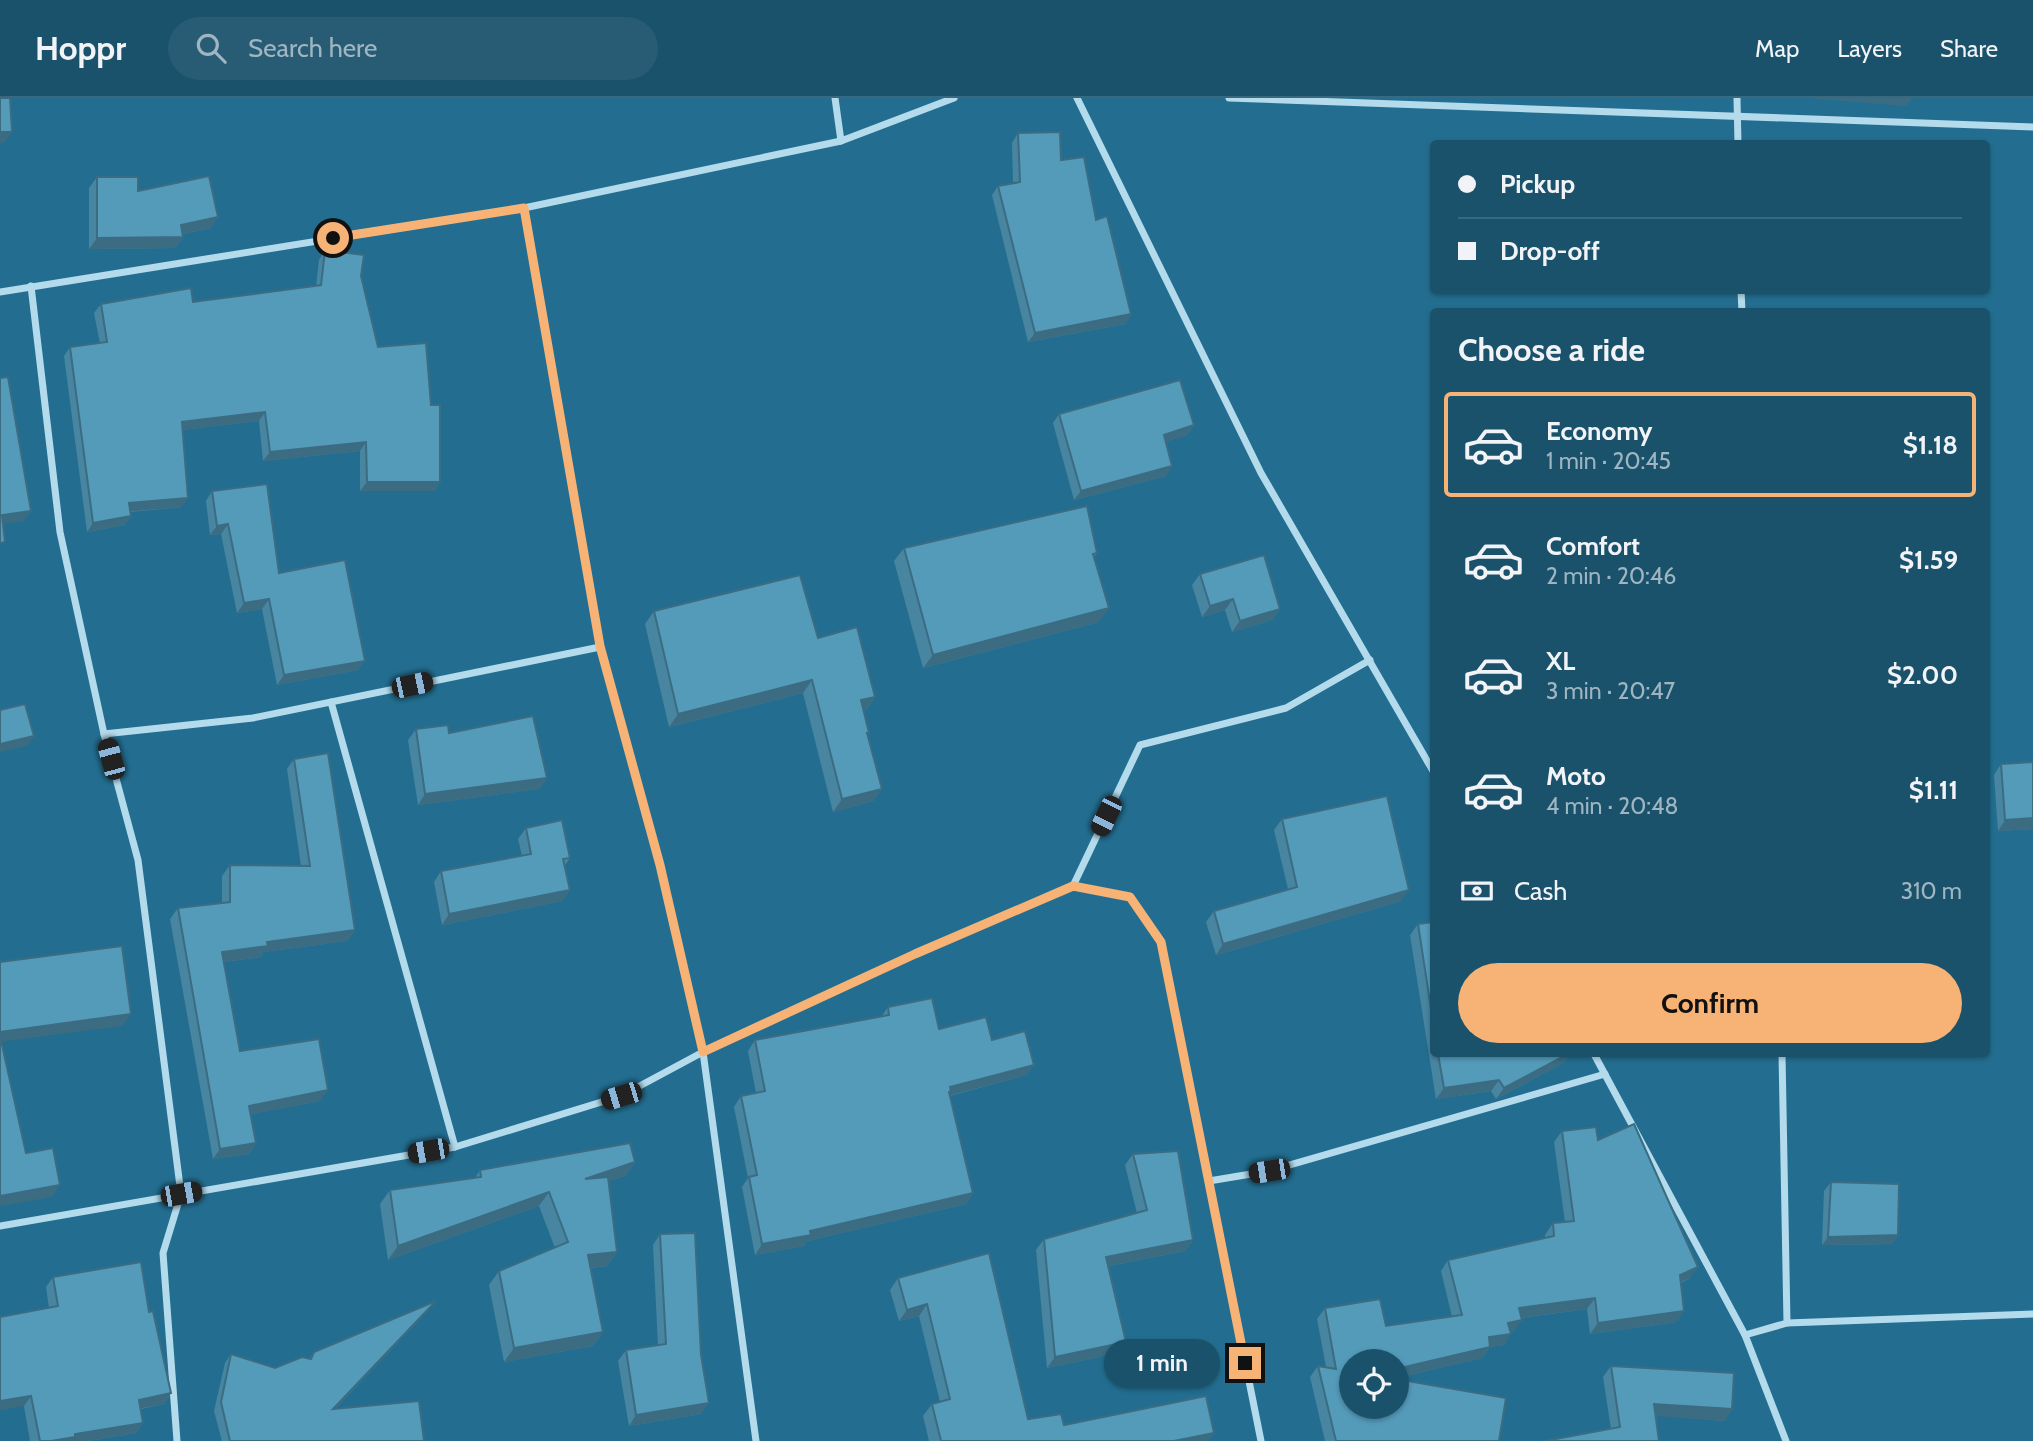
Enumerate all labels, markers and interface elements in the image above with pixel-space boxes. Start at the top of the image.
search box [168,17,658,80]
text: Hoppr [35,28,126,68]
icon: search [192,29,230,67]
text: Search here [248,32,377,64]
text: Map [1755,34,1799,63]
text: Layers [1837,34,1902,63]
text: Share [1940,34,1998,63]
text: Pickup [1500,168,1575,200]
route start [317,222,349,254]
text: Drop-off [1500,235,1600,267]
text: Choose a ride [1458,330,1645,369]
icon: car [1462,413,1525,476]
text: Economy [1546,415,1652,447]
text: $1.18 [1903,429,1958,461]
text: 1 min · 20:45 [1546,447,1671,475]
icon: car [1462,528,1525,591]
text: Comfort [1546,530,1640,562]
text: $1.59 [1899,544,1958,576]
text: 2 min · 20:46 [1546,562,1676,590]
icon: car [1462,643,1525,706]
text: XL [1546,645,1575,677]
text: $2.00 [1887,659,1958,691]
car [390,670,435,700]
text: 3 min · 20:47 [1546,677,1675,705]
car [96,736,127,782]
icon: car [1462,758,1525,821]
text: Moto [1546,760,1606,792]
text: $1.11 [1909,774,1958,806]
text: 4 min · 20:48 [1546,792,1678,820]
car [1088,793,1125,839]
icon: cash [1458,872,1496,910]
text: Cash [1514,875,1567,907]
text: 310 m [1901,877,1962,905]
button: Confirm [1458,963,1962,1043]
car [598,1080,645,1112]
car [406,1137,451,1165]
car [1247,1157,1292,1185]
car [159,1180,204,1208]
callout: 1 min [1105,1338,1220,1388]
route end [1229,1347,1261,1379]
text: 1 min [1136,1349,1188,1377]
map controls [1339,1349,1409,1419]
button: locate [1339,1349,1409,1419]

